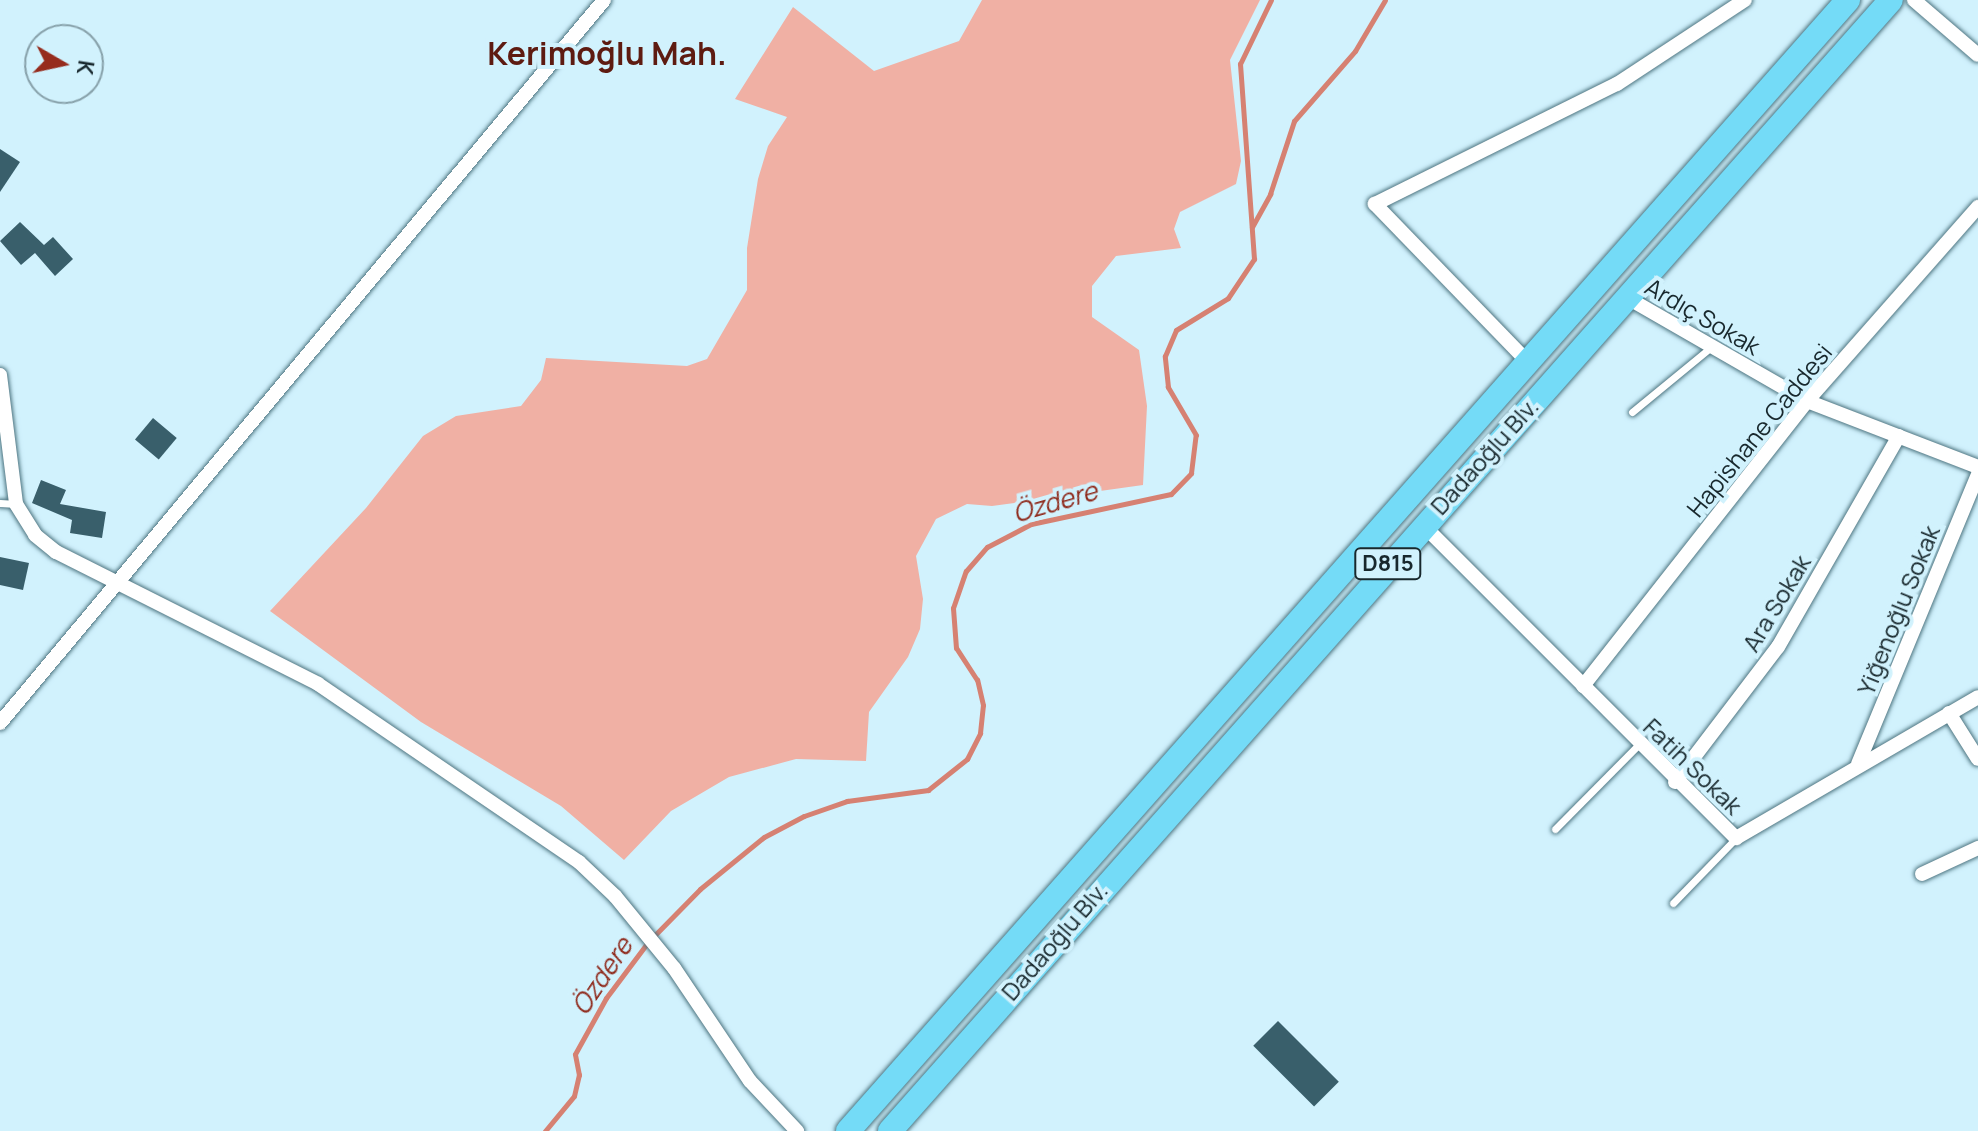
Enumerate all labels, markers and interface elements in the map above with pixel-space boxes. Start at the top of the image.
north arrow [24,24,104,104]
district label: Kerimoğlu Mah. [487,34,727,72]
text: K [70,58,102,77]
street label: Ardıç Sokak [1641,272,1765,360]
street label: Hapishane Caddesi [1680,338,1838,522]
street label: Dadaoğlu Blv. [1424,392,1544,520]
water label: Özdere [1009,475,1101,529]
street label: Yiğenoğlu Sokak [1851,521,1945,699]
road number: D815 [1354,546,1422,582]
street label: Ara Sokak [1736,549,1816,657]
street label: Fatih Sokak [1638,712,1748,820]
street label: Dadaoğlu Blv. [995,876,1113,1006]
water label: Özdere [565,931,639,1021]

